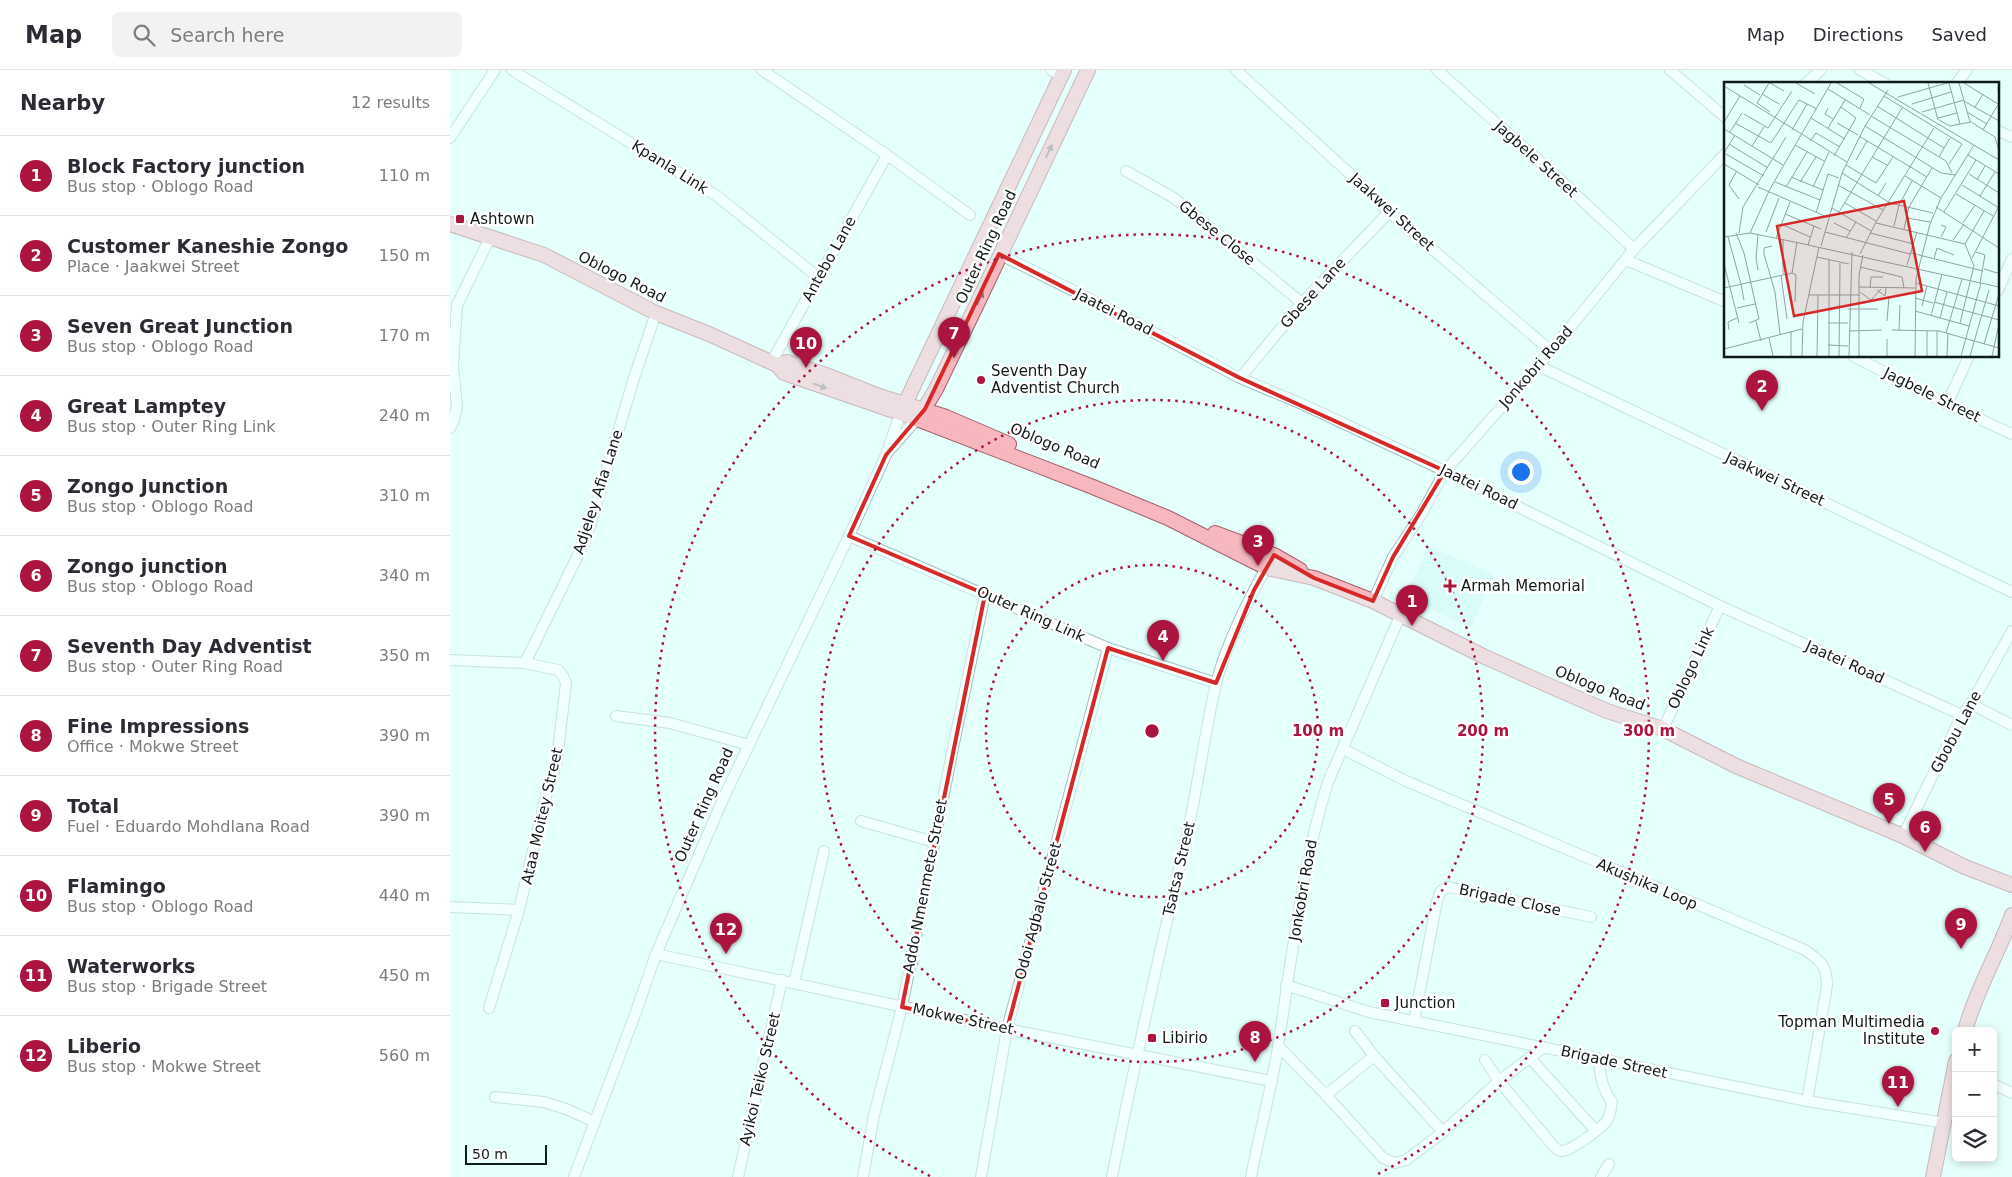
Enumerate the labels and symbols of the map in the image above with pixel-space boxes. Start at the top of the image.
inset map [1724,82,2000,358]
street label: Jagbele Street [1490,116,1581,201]
street label: Kpanla Link [628,136,712,198]
one-way arrow [1044,143,1053,158]
street label: Jaakwei Street [1345,169,1438,255]
street label: Outer Ring Road [952,187,1020,307]
street label: Gbese Close [1175,197,1259,269]
place label: Ashtown [470,210,534,228]
marker: Ashtown [454,213,466,225]
street label: Antebo Lane [798,213,860,305]
street label: Oblogo Road [575,247,669,307]
street label: Gbese Lane [1277,254,1349,332]
street label: Jaatei Road [1071,284,1156,339]
one-way arrow [976,291,984,305]
pin: 7 [938,317,970,358]
street label: Jonkobri Road [1495,322,1576,412]
pin: 10 [790,327,822,368]
place label: Seventh Day Adventist Church [991,362,1120,397]
street label: Jagbele Street [1880,363,1984,426]
pin: 2 [1746,370,1778,411]
marker: Seventh Day Adventist Church [975,374,987,386]
one-way arrow [813,383,828,390]
street label: Oblogo Road [1007,419,1103,473]
street label: Adjeley Afia Lane [569,427,627,557]
street label: Jaakwei Street [1722,448,1828,510]
your location [1508,459,1534,485]
street label: Jaatei Road [1436,460,1521,514]
pin: 3 [1242,525,1274,566]
place label: Armah Memorial [1461,577,1585,595]
marker: Armah Memorial [1443,579,1457,593]
street label: Outer Ring Link [974,582,1088,646]
pin: 1 [1396,585,1428,626]
pin: 4 [1147,620,1179,661]
street label: Oblogo Link [1664,624,1718,712]
street label: Jaatei Road [1802,636,1887,687]
street label: Oblogo Road [1552,662,1648,714]
street label: Gbobu Lane [1927,688,1985,776]
centre of rings [1143,722,1161,740]
text: 100 m [1292,722,1344,740]
text: 200 m [1457,722,1509,740]
text: 300 m [1623,722,1675,740]
street label: Outer Ring Road [671,745,737,865]
street label: Ataa Moitey Street [518,746,567,886]
pin: 5 [1873,783,1905,824]
street label: Addo Nmenmete Street [899,797,951,975]
pin: 6 [1909,811,1941,852]
street label: Tsatsa Street [1159,820,1199,919]
street label: Jonkobri Road [1285,838,1321,943]
street label: Odoi Agbalo Street [1011,840,1065,982]
street label: Akushika Loop [1594,855,1700,913]
street label: Brigade Close [1457,880,1563,920]
pin: 9 [1945,908,1977,949]
pin: 12 [710,913,742,954]
place label: Junction [1394,994,1455,1012]
marker: Junction [1379,997,1391,1009]
street label: Mokwe Street [911,1000,1015,1038]
street label: Ayikoi Teiko Street [736,1010,784,1147]
place label: Topman Multimedia Institute [1777,1013,1925,1048]
pin: 8 [1239,1021,1271,1062]
marker: Topman Multimedia Institute [1929,1025,1941,1037]
place label: Libirio [1162,1029,1208,1047]
marker: Libirio [1146,1032,1158,1044]
street label: Brigade Street [1559,1042,1669,1082]
pin: 11 [1882,1066,1914,1107]
scale bar [465,1142,548,1165]

